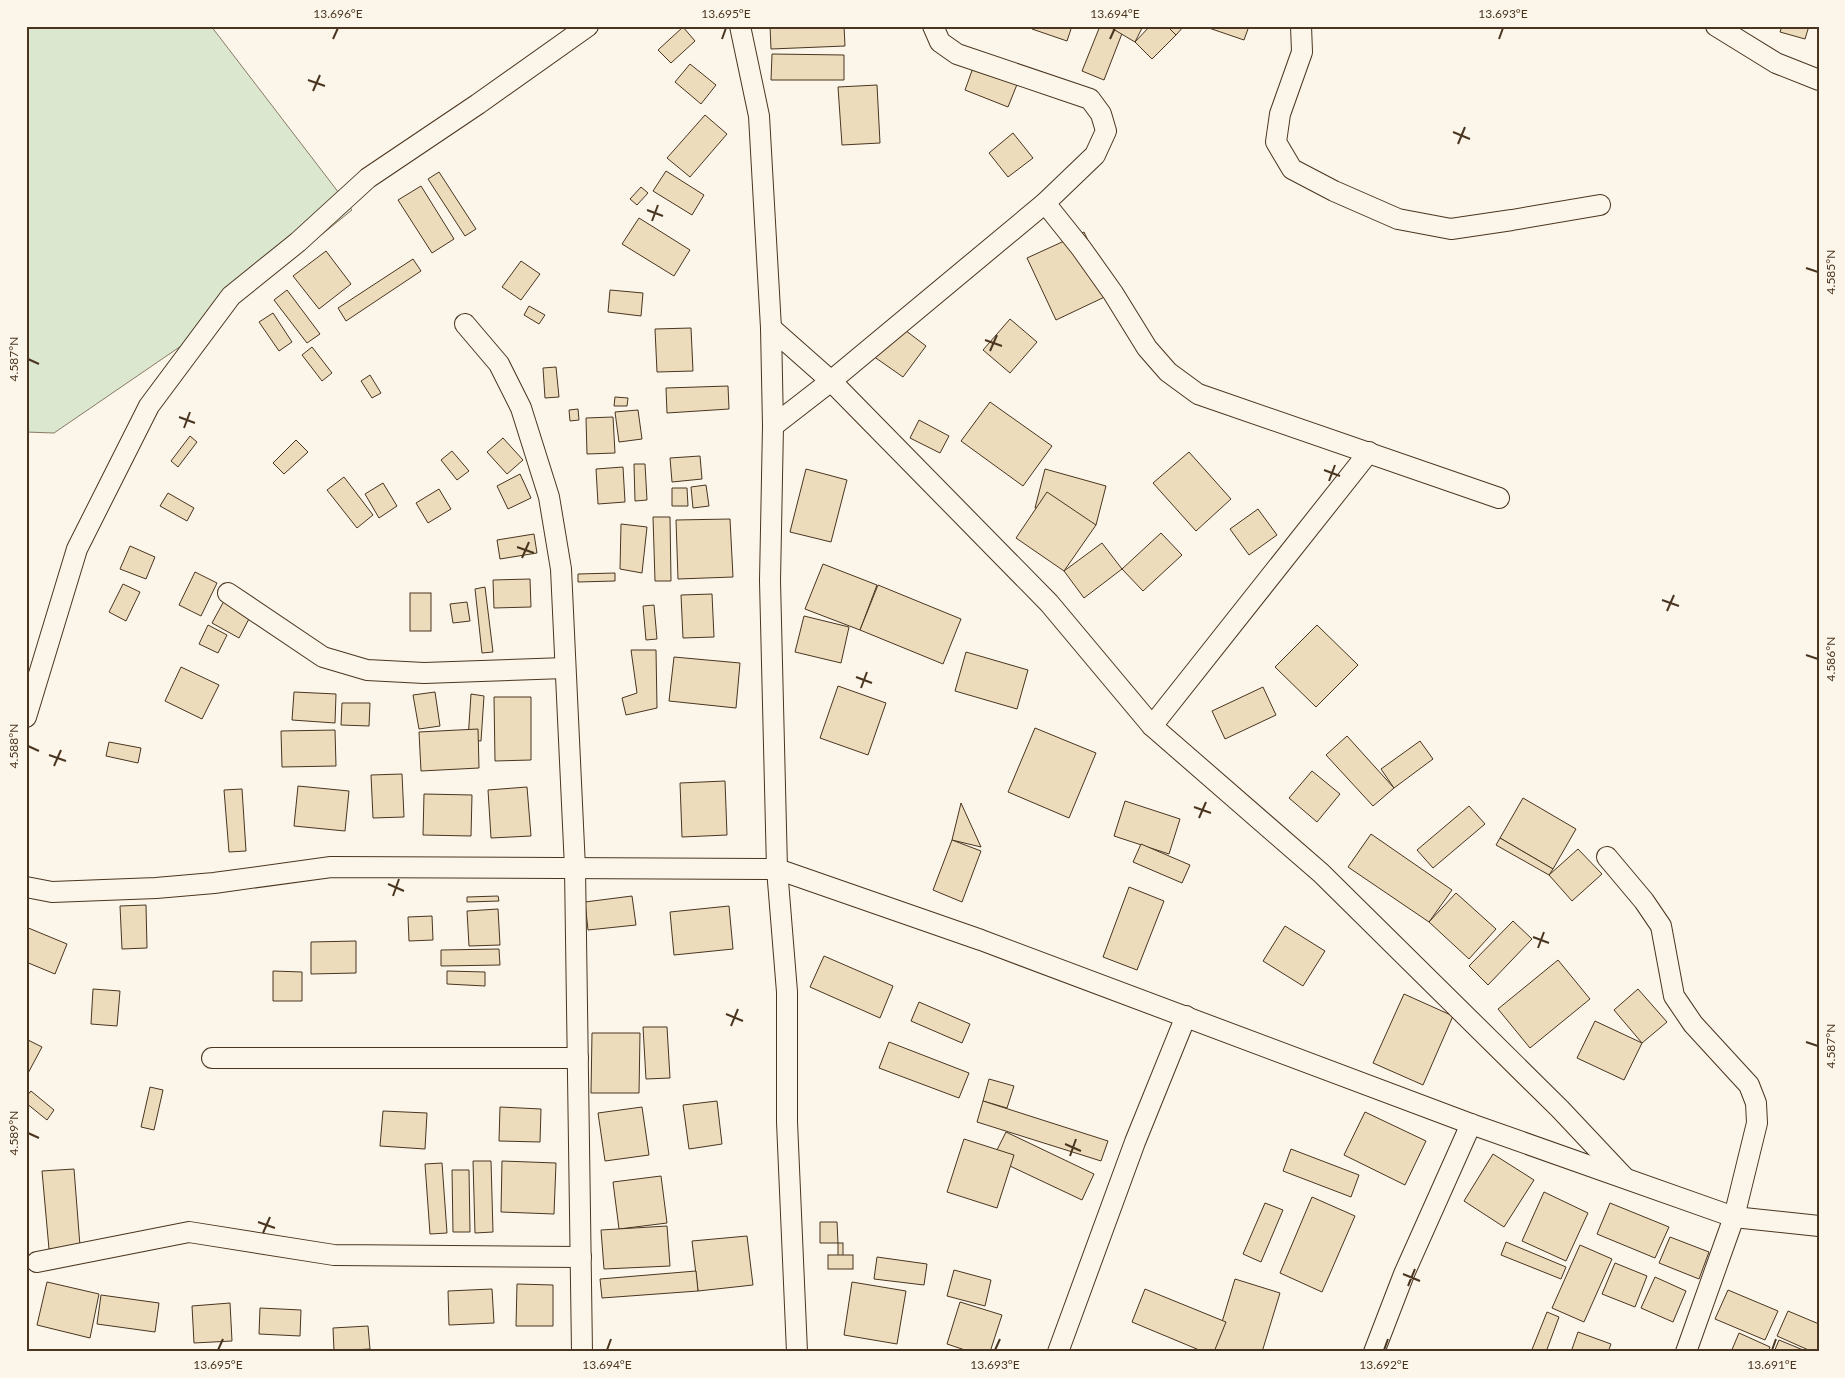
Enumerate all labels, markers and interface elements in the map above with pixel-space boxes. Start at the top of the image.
text: 13.696°E [313,6,363,21]
text: 13.695°E [701,6,751,21]
text: 13.694°E [1090,6,1140,21]
text: 13.693°E [1478,6,1528,21]
text: 4.585°N [1823,250,1838,294]
text: 4.587°N [6,337,21,381]
text: 4.586°N [1823,637,1838,681]
text: 4.588°N [6,724,21,768]
text: 4.587°N [1823,1024,1838,1068]
text: 4.589°N [6,1111,21,1155]
text: 13.695°E [193,1357,243,1372]
text: 13.694°E [582,1357,632,1372]
text: 13.693°E [970,1357,1020,1372]
text: 13.692°E [1359,1357,1409,1372]
text: 13.691°E [1747,1357,1797,1372]

